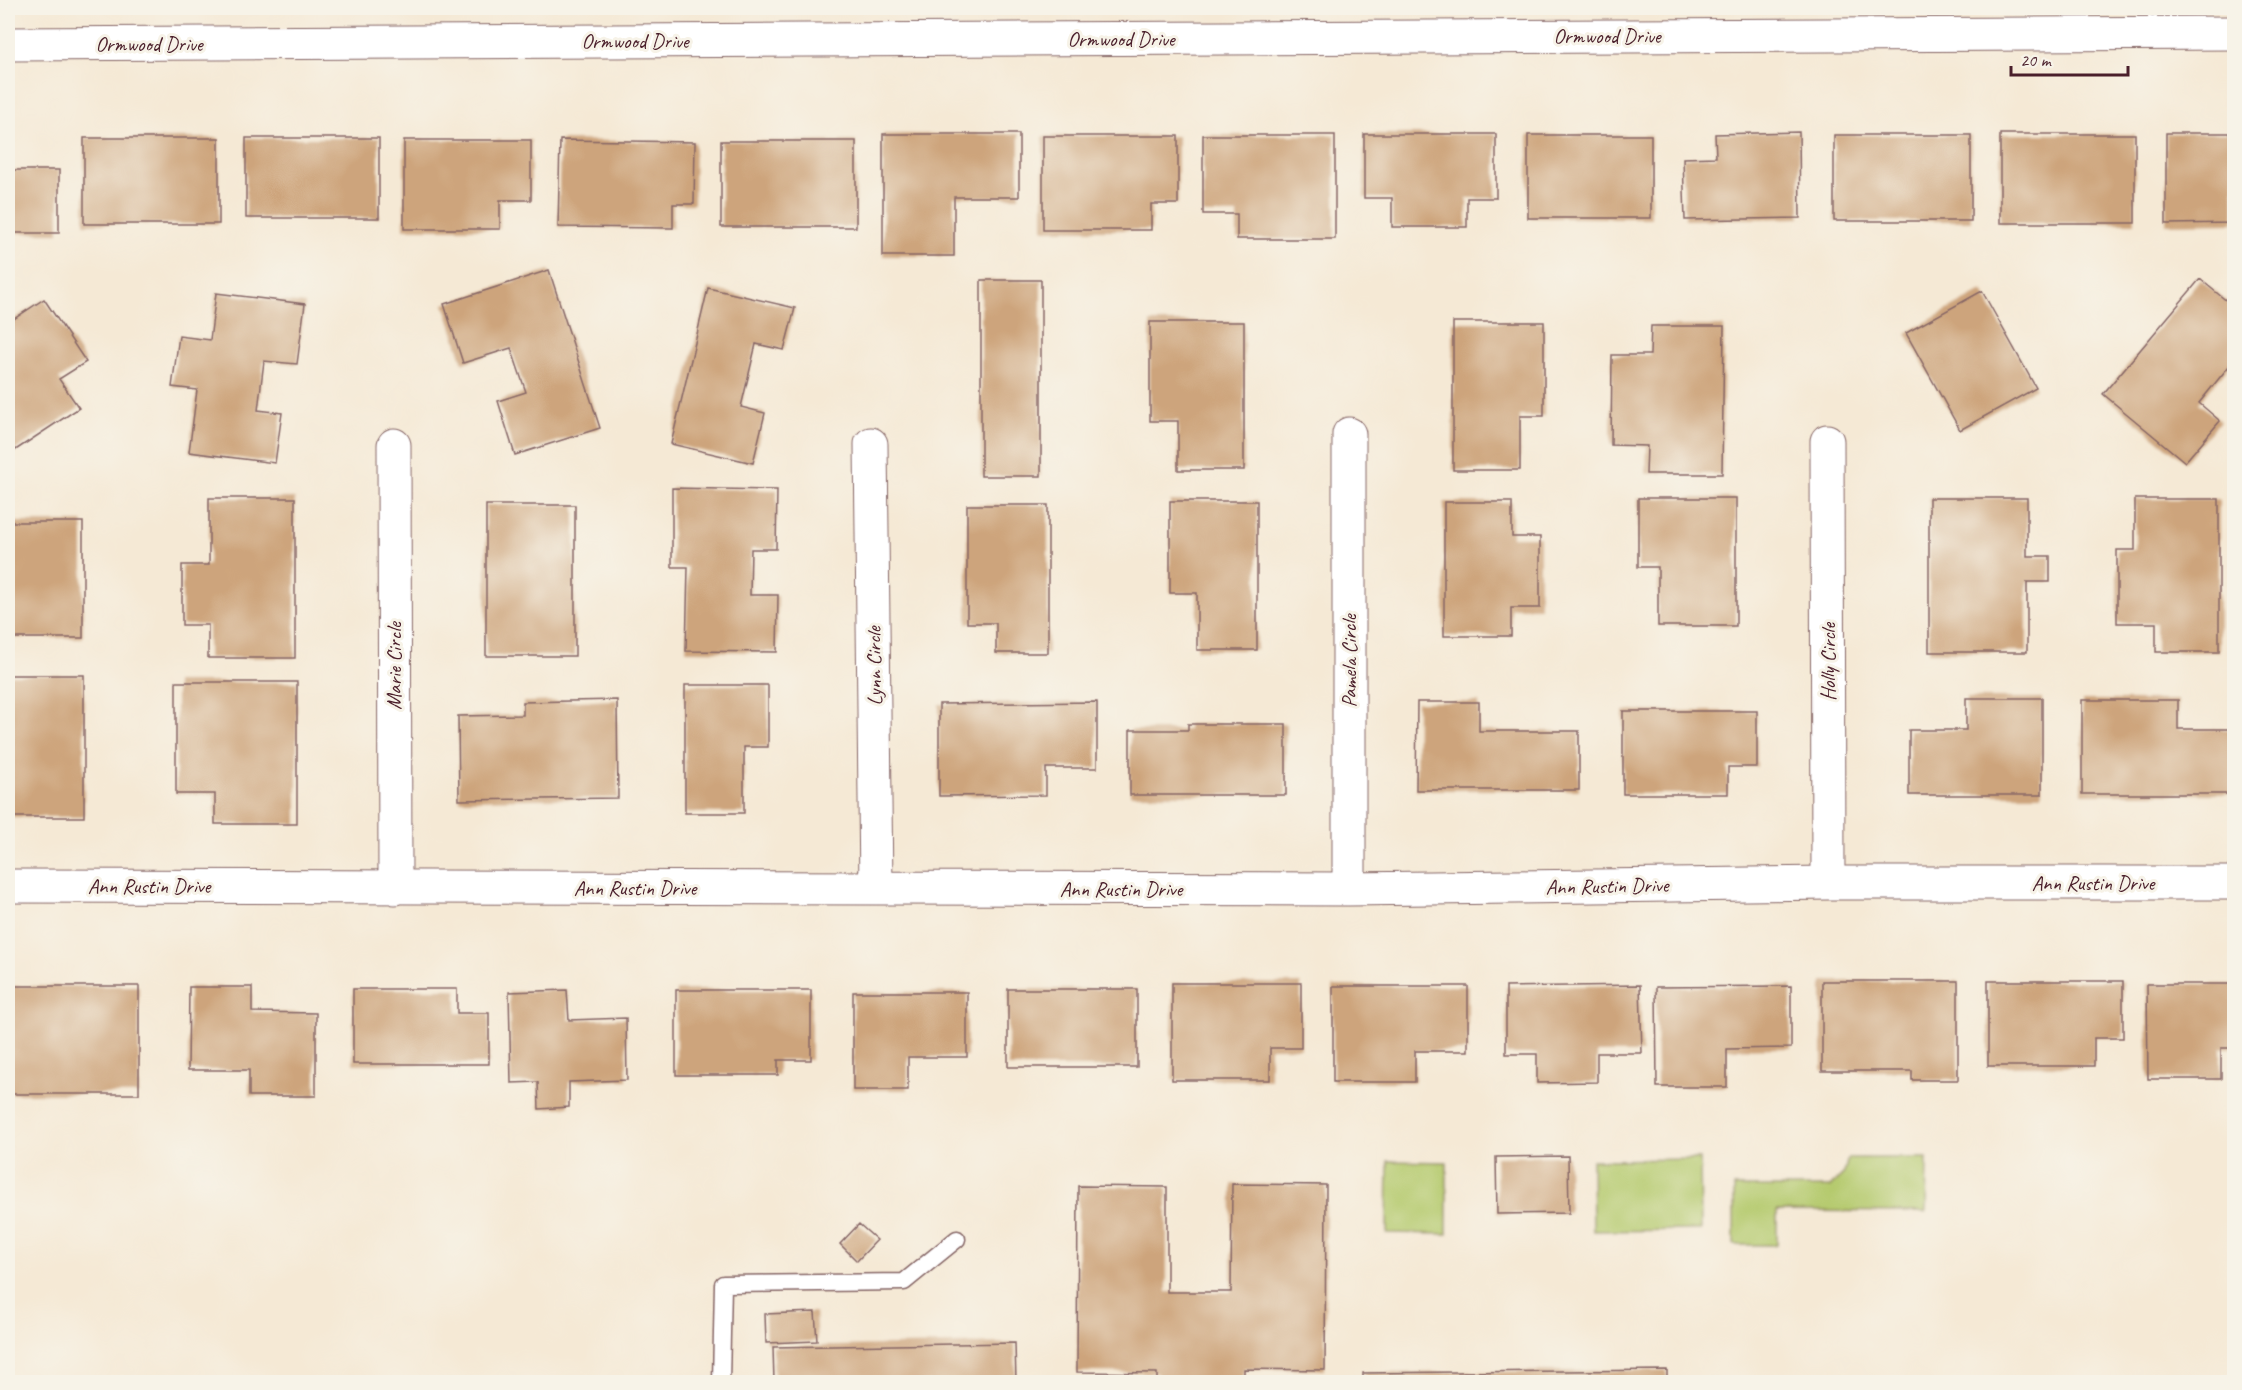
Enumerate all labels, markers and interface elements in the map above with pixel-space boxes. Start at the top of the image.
street label: Ormwood Drive [1553,23,1663,49]
street label: Ormwood Drive [1067,26,1177,52]
street label: Ormwood Drive [581,28,691,54]
street label: Ormwood Drive [95,31,205,57]
scale bar [2011,39,2128,77]
text: 20 m [2020,49,2053,71]
street label: Pamela Circle [1336,613,1362,708]
street label: Marie Circle [381,621,407,710]
street label: Holly Circle [1815,622,1841,701]
street label: Lynn Circle [860,625,888,706]
street label: Ann Rustin Drive [2032,870,2157,896]
street label: Ann Rustin Drive [1545,872,1671,900]
street label: Ann Rustin Drive [88,873,213,899]
street label: Ann Rustin Drive [574,875,699,901]
street label: Ann Rustin Drive [1060,876,1185,902]

